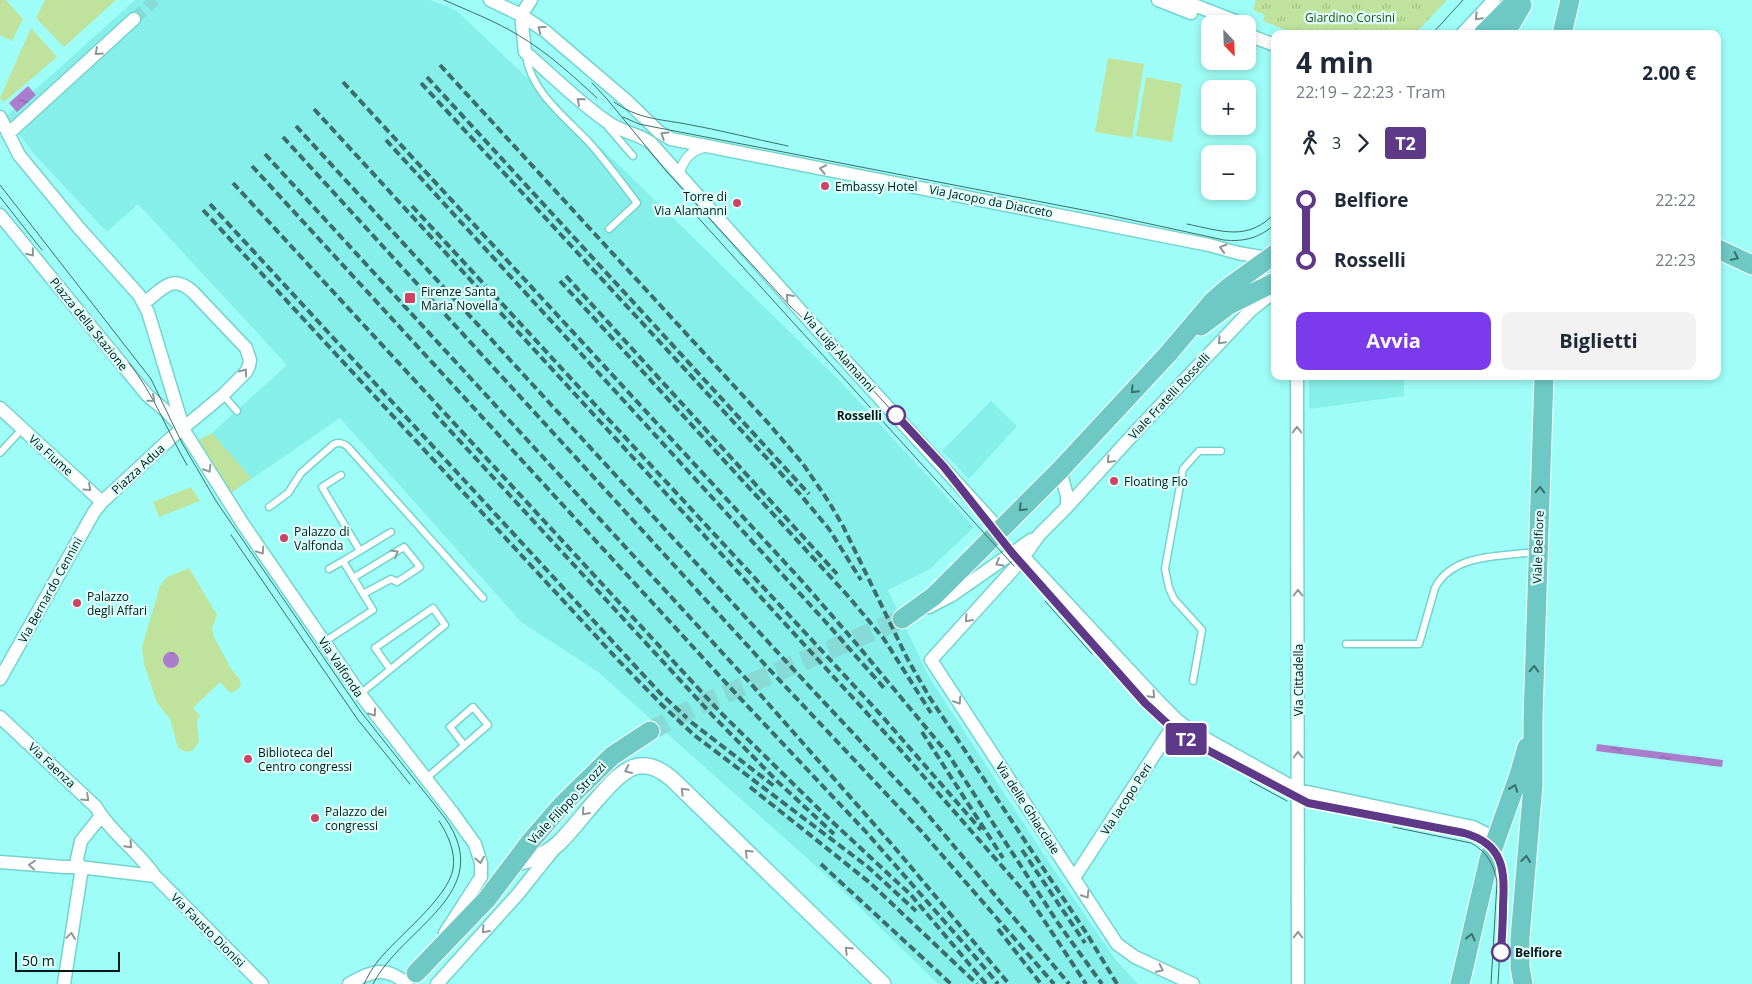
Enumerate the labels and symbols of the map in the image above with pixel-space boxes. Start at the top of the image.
park label: Giardino Corsini [1305,9,1395,26]
one-way arrow [1475,11,1484,20]
north arrow [1201,15,1256,70]
one-way arrow [538,26,547,35]
one-way arrow [95,46,104,55]
one-way arrow [577,98,586,107]
one-way arrow [661,131,670,141]
one-way arrow [819,164,828,174]
place label: Embassy Hotel [835,178,917,195]
marker: Embassy Hotel [819,180,831,192]
street label: Via Jacopo da Diacceto [928,181,1054,221]
place label: Torre di Via Alamanni [654,188,727,219]
marker: Torre di Via Alamanni [731,197,743,209]
one-way arrow [1219,244,1227,254]
one-way arrow [25,247,34,256]
one-way arrow [1730,251,1739,261]
street label: Piazza della Stazione [46,274,132,374]
place label: Firenze Santa Maria Novella [421,283,498,314]
marker: Firenze Santa Maria Novella [403,291,417,305]
one-way arrow [786,294,795,303]
street label: Via Luigi Alamanni [799,308,879,396]
one-way arrow [1218,336,1227,345]
street label: Viale Fratelli Rosselli [1124,349,1214,443]
one-way arrow [238,368,247,378]
one-way arrow [1131,385,1140,394]
one-way arrow [146,394,155,403]
marker: Rosselli [886,405,906,425]
place label: Rosselli [837,407,882,424]
one-way arrow [1292,426,1302,434]
street label: Via Fiume [25,430,77,480]
street label: Piazza Adua [108,440,168,498]
one-way arrow [1107,454,1116,463]
one-way arrow [202,464,212,473]
place label: Floating Flo [1124,473,1188,490]
marker: Floating Flo [1108,475,1120,487]
one-way arrow [82,482,91,491]
one-way arrow [1535,485,1545,493]
one-way arrow [1019,502,1028,511]
street label: Viale Belfiore [1528,510,1548,584]
place label: Palazzo di Valfonda [294,523,350,554]
marker: Palazzo di Valfonda [278,532,290,544]
street label: Via Bernardo Cennini [14,534,86,646]
one-way arrow [255,545,264,555]
one-way arrow [390,549,399,559]
one-way arrow [996,556,1005,566]
place label: Palazzo degli Affari [87,588,147,619]
one-way arrow [1293,589,1303,596]
marker: Palazzo degli Affari [71,597,83,609]
one-way arrow [965,613,974,622]
street label: Via Valfonda [315,633,367,701]
street label: Via Cittadella [1290,644,1307,716]
one-way arrow [1529,665,1540,673]
one-way arrow [1146,689,1155,698]
one-way arrow [952,696,961,705]
one-way arrow [368,707,376,716]
line badge: T2 [1164,723,1208,755]
street label: Via Faenza [25,739,79,791]
place label: Biblioteca del Centro congressi [258,744,352,775]
one-way arrow [1293,751,1303,759]
marker: Biblioteca del Centro congressi [242,753,254,765]
street label: Viale Filippo Strozzi [524,758,610,848]
street label: Via delle Ghiacciaie [992,759,1064,858]
street label: Via Iacopo Peri [1096,760,1156,838]
one-way arrow [625,763,634,773]
one-way arrow [1508,784,1518,793]
one-way arrow [681,788,690,797]
one-way arrow [81,792,90,801]
place label: Palazzo dei congressi [325,803,387,834]
one-way arrow [582,807,591,816]
marker: Palazzo dei congressi [309,812,321,824]
one-way arrow [123,840,132,849]
one-way arrow [745,850,754,859]
one-way arrow [474,855,485,864]
one-way arrow [1520,855,1531,863]
one-way arrow [28,860,36,871]
street label: Via Fausto Dionisi [167,889,249,971]
one-way arrow [1079,890,1089,899]
one-way arrow [482,925,491,934]
one-way arrow [66,931,76,940]
one-way arrow [1293,931,1303,939]
one-way arrow [1465,932,1476,941]
marker: Belfiore [1491,942,1511,962]
place label: Belfiore [1515,944,1562,961]
one-way arrow [845,947,854,956]
scale bar [15,949,120,972]
one-way arrow [1155,963,1164,974]

